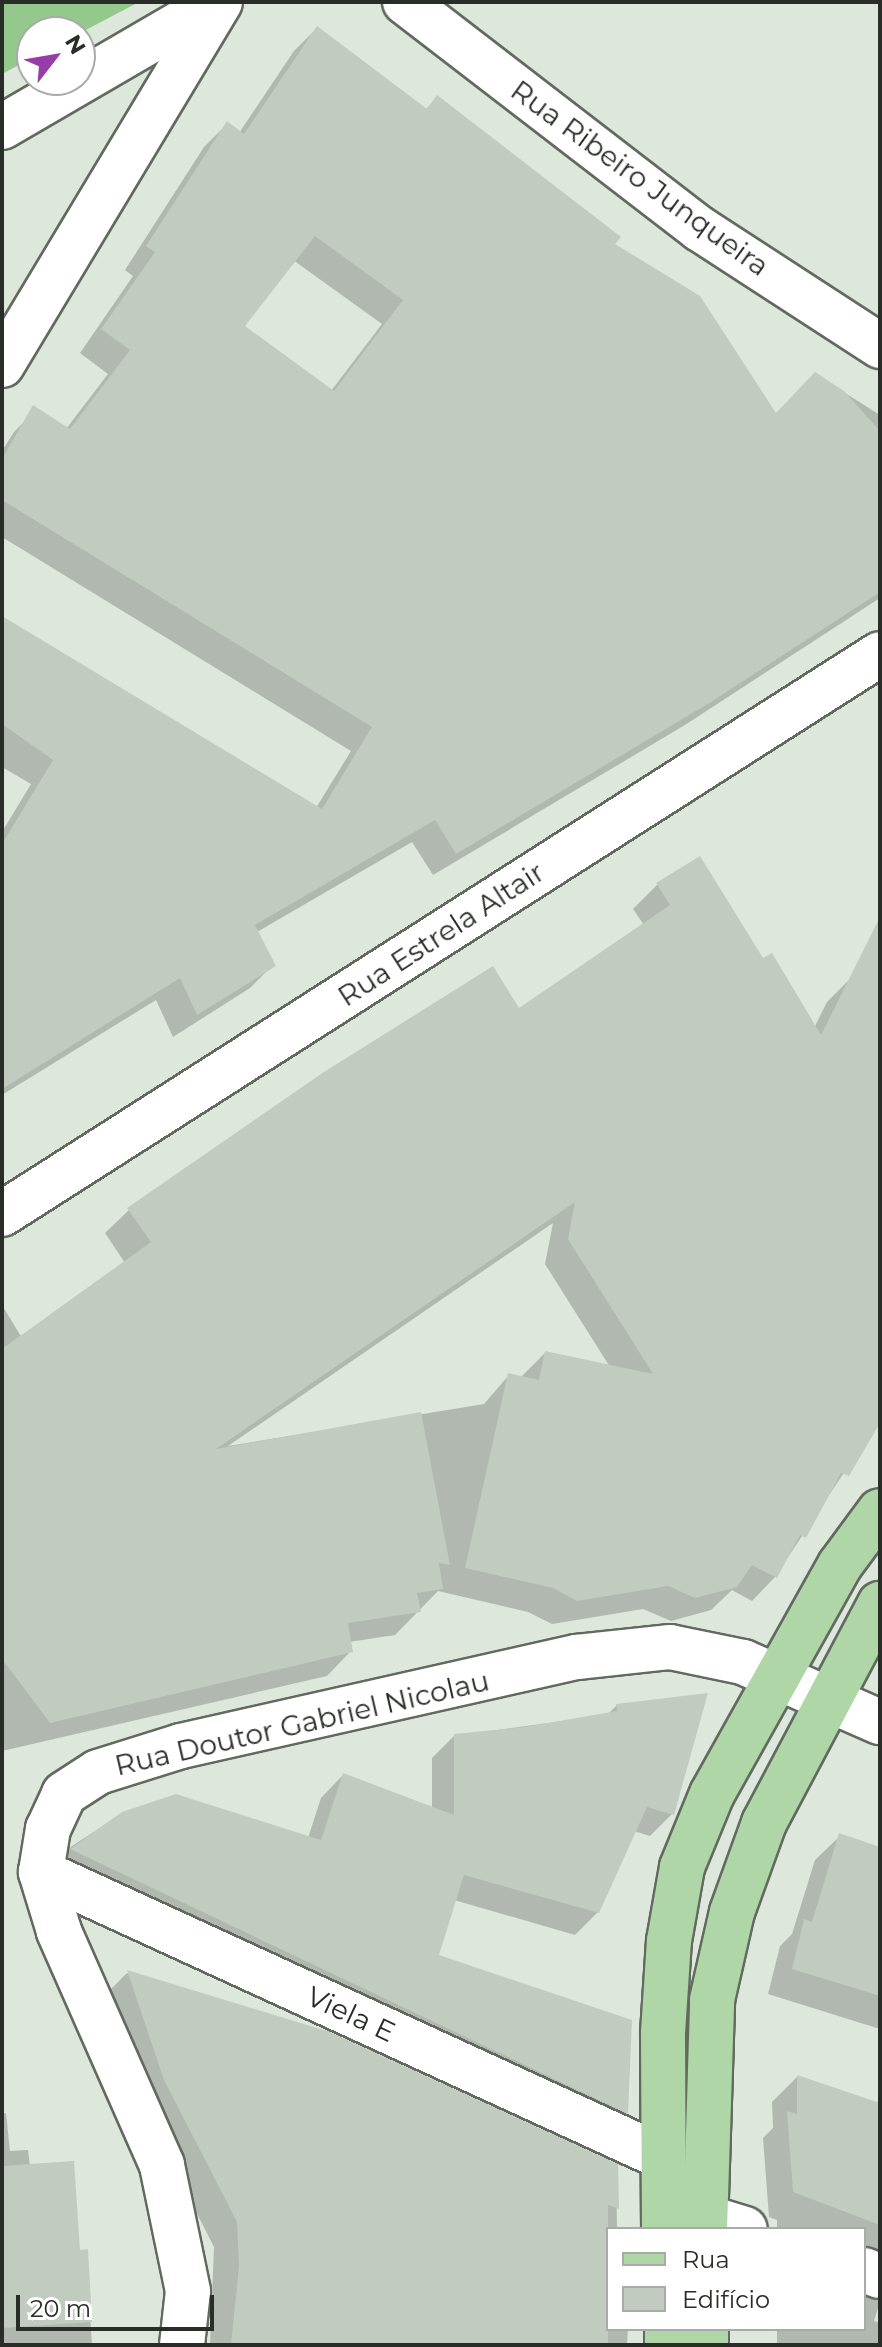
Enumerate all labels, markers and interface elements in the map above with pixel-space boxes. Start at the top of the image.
north arrow [16,16,96,96]
text: N [59,30,91,59]
street label: Rua Ribeiro Junqueira [505,73,775,283]
street label: Rua Estrela Altair [332,855,550,1013]
street label: Rua Doutor Gabriel Nicolau [112,1664,492,1782]
street label: Viela E [301,1979,401,2049]
legend [606,2227,866,2331]
text: Rua [682,2245,730,2274]
scale bar [20,2279,218,2329]
text: Edifício [682,2285,770,2314]
text: 20 m [30,2294,91,2323]

